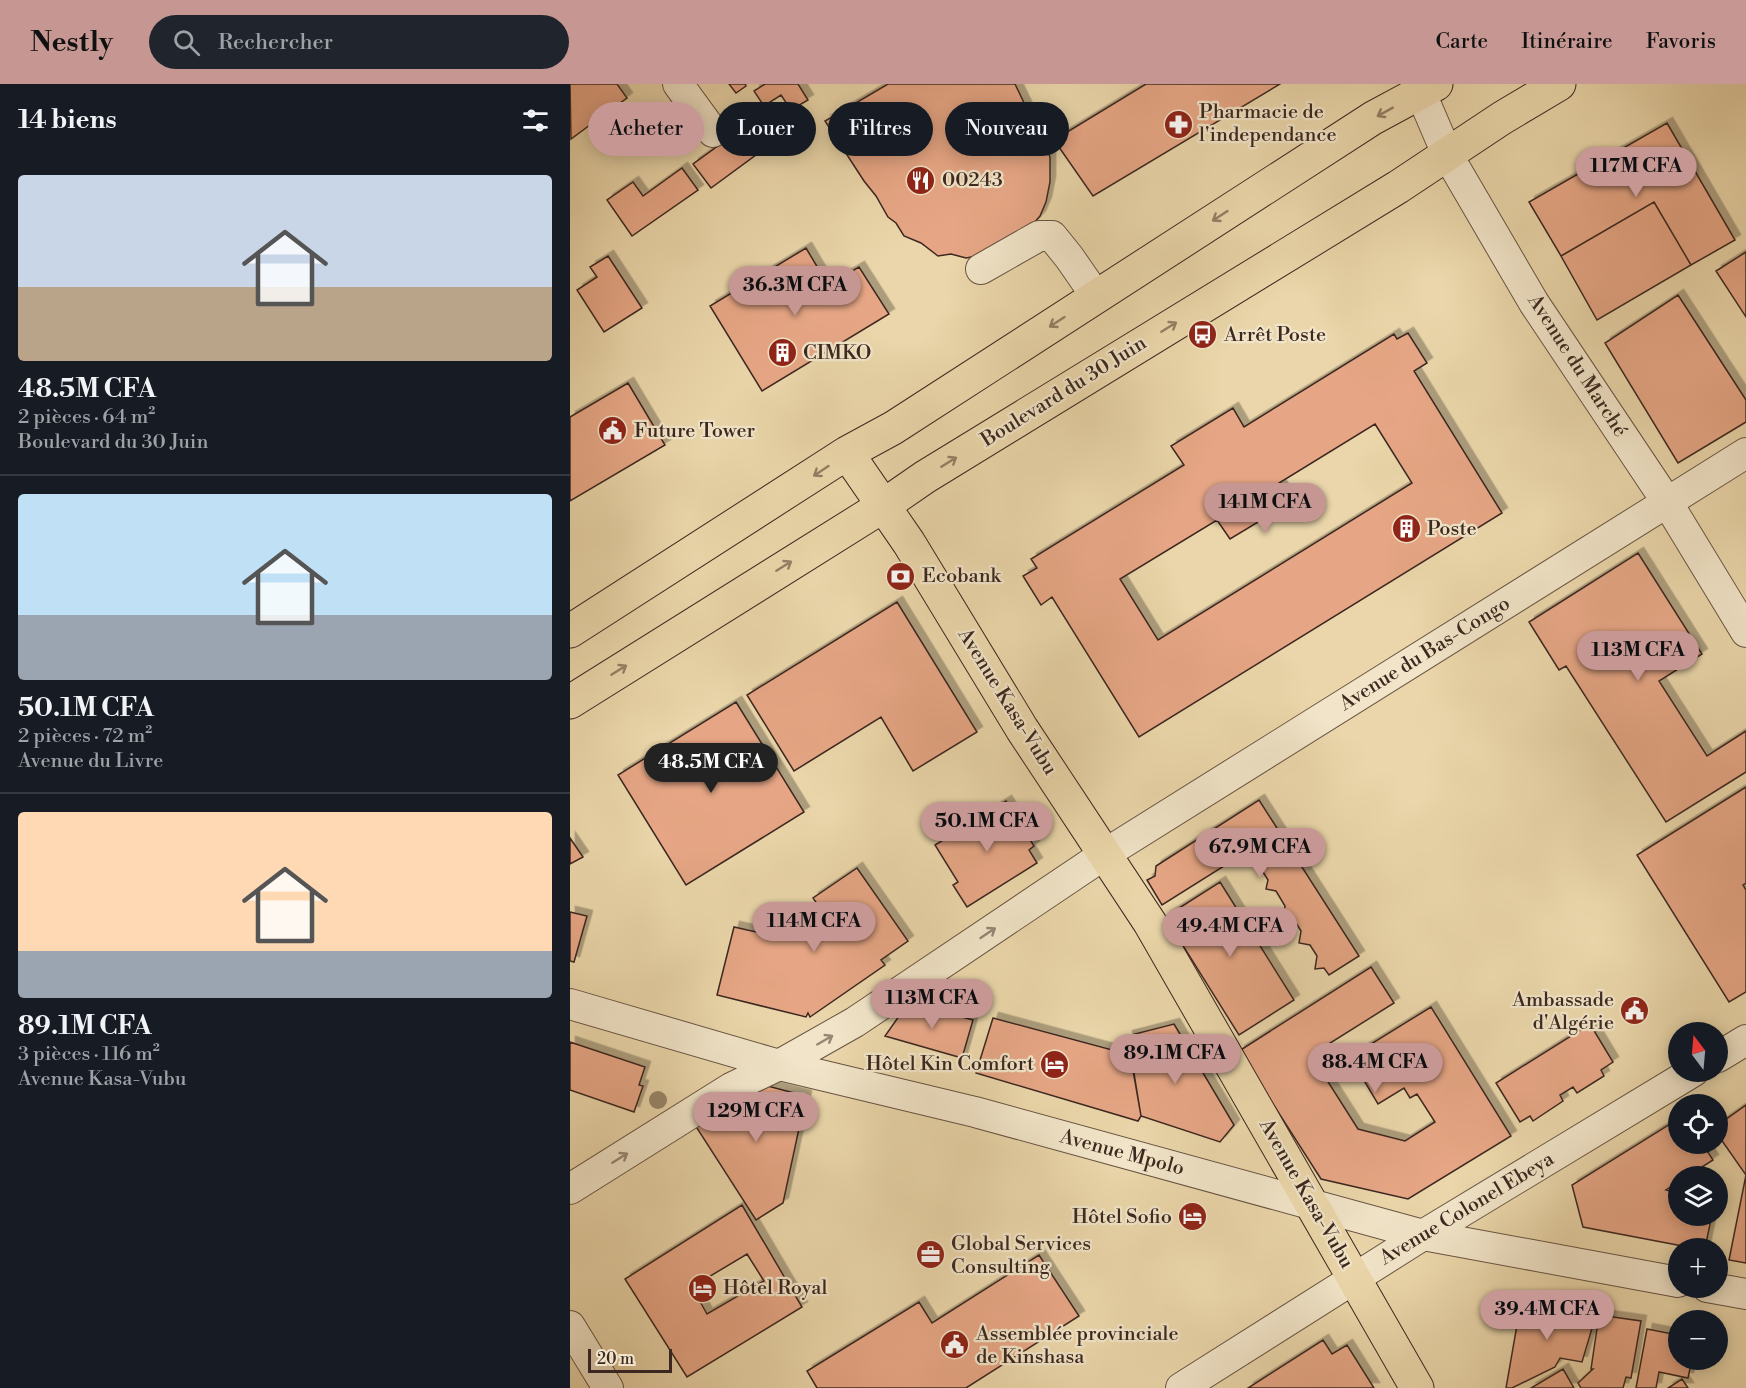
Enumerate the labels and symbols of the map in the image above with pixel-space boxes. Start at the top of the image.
place label: Pharmacie de l'independance [1199,100,1337,148]
one-way arrow [1377,106,1394,118]
pharmacy icon: Pharmacie de l'independance [1162,108,1194,140]
pin: 117M CFA [1574,147,1698,198]
restaurant icon: 00243 [905,164,937,196]
place label: 00243 [942,168,1003,193]
one-way arrow [1212,210,1229,223]
pin: 36.3M CFA [726,266,864,317]
street label: Avenue du Marché [1521,289,1632,442]
one-way arrow [1049,316,1065,328]
bus stop icon: Arrêt Poste [1187,319,1219,351]
one-way arrow [1160,321,1177,333]
place label: Arrêt Poste [1223,323,1326,348]
street label: Boulevard du 30 Juin [976,331,1151,454]
building icon: CIMKO [766,337,798,369]
place label: CIMKO [803,341,872,366]
public building icon: Future Tower [597,415,629,447]
place label: Future Tower [634,419,755,444]
one-way arrow [940,456,957,468]
one-way arrow [813,465,829,477]
pin: 141M CFA [1203,483,1327,534]
building icon: Poste [1390,513,1422,545]
place label: Poste [1427,517,1477,542]
one-way arrow [776,560,793,573]
bank icon: Ecobank [885,560,917,592]
place label: Ecobank [922,564,1003,589]
street label: Avenue du Bas-Congo [1334,591,1515,717]
street label: Avenue Kasa-Vubu [951,623,1063,781]
pin: 113M CFA [1576,631,1700,682]
one-way arrow [611,664,628,677]
pin: 48.5M CFA [642,743,780,794]
pin: 50.1M CFA [918,802,1056,853]
pin: 67.9M CFA [1191,828,1329,879]
pin: 114M CFA [752,902,876,953]
pin: 49.4M CFA [1161,907,1299,958]
one-way arrow [979,927,996,939]
pin: 113M CFA [870,979,994,1030]
place label: Ambassade d'Algérie [1511,988,1614,1036]
public building icon: Ambassade d'Algérie [1619,995,1651,1027]
north arrow [1668,1022,1728,1082]
one-way arrow [816,1033,833,1045]
pin: 89.1M CFA [1106,1034,1244,1085]
pin: 88.4M CFA [1306,1043,1444,1094]
hotel icon: Hôtel Kin Comfort [1039,1048,1071,1080]
place label: Hôtel Kin Comfort [866,1052,1034,1077]
pin: 129M CFA [694,1092,818,1143]
street label: Avenue Kasa-Vubu [1253,1114,1359,1274]
street label: Avenue Mpolo [1056,1124,1187,1182]
street label: Avenue Colonel Ebeya [1374,1147,1560,1272]
one-way arrow [611,1151,628,1164]
hotel icon: Hôtel Sofio [1177,1201,1209,1233]
place label: Hôtel Sofio [1072,1205,1172,1230]
place label: Global Services Consulting [951,1232,1091,1280]
office icon: Global Services Consulting [914,1239,946,1271]
hotel icon: Hôtel Royal [686,1272,718,1304]
place label: Hôtel Royal [723,1276,827,1301]
pin: 39.4M CFA [1478,1290,1616,1341]
place label: Assemblée provinciale de Kinshasa [975,1322,1179,1370]
public building icon: Assemblée provinciale de Kinshasa [939,1329,971,1361]
scale bar [588,1346,672,1374]

